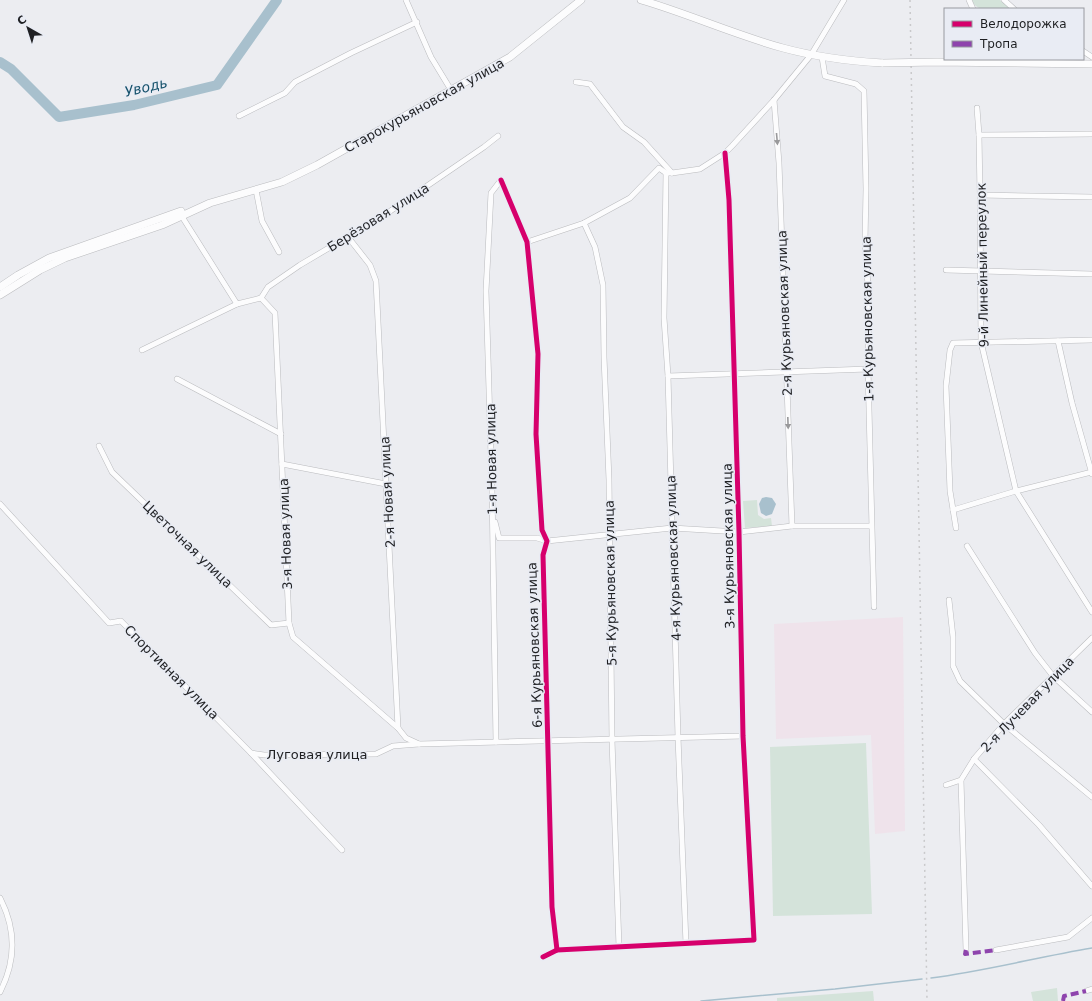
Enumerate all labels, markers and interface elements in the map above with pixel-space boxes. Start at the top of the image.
north arrow [8,8,48,48]
legend [944,8,1084,60]
text: С [15,13,29,28]
text: Велодорожка [980,17,1067,31]
text: Тропа [979,37,1018,51]
street label: Старокурьяновская улица [342,55,507,156]
water label: Уводь [123,74,169,100]
one-way arrow [774,133,781,145]
street label: Берёзовая улица [325,180,432,255]
street label: 9-й Линейный переулок [974,182,991,347]
street label: 2-я Курьяновская улица [774,230,795,396]
street label: 1-я Курьяновская улица [859,236,876,402]
street label: 1-я Новая улица [483,403,500,515]
one-way arrow [785,417,791,430]
street label: 2-я Новая улица [377,436,398,548]
street label: 3-я Курьяновская улица [720,463,737,629]
street label: 4-я Курьяновская улица [663,475,684,641]
street label: 3-я Новая улица [276,478,295,590]
street label: Цветочная улица [140,498,236,591]
street label: 5-я Курьяновская улица [602,500,619,666]
street label: 6-я Курьяновская улица [524,562,545,728]
street label: Спортивная улица [121,622,222,723]
street label: 2-я Лучевая улица [978,653,1077,755]
street label: Луговая улица [266,747,368,762]

